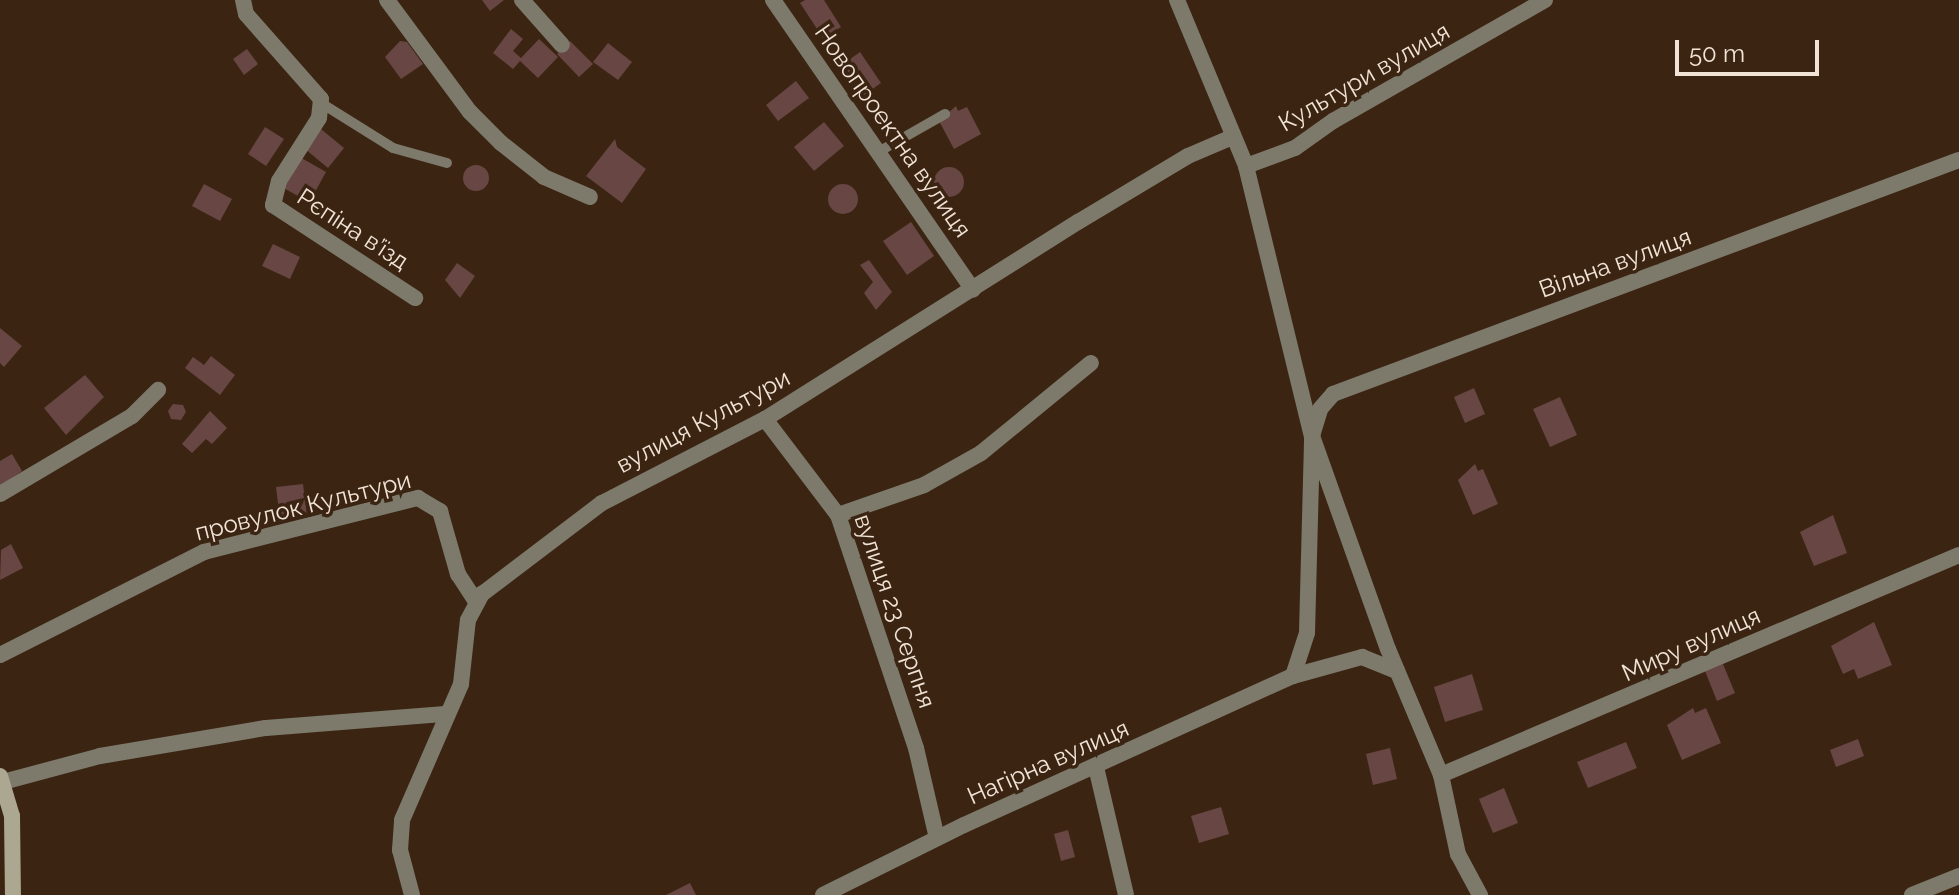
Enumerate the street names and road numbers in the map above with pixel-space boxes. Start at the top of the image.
street label: Культури вулиця [1273,16,1455,138]
street label: Новопроектна вулиця [809,19,977,243]
street label: Рєпіна в’їзд [292,182,414,276]
street label: Вільна вулиця [1535,222,1695,304]
street label: вулиця Культури [611,363,795,479]
street label: провулок Культури [192,465,414,547]
street label: вулиця 23 Серпня [848,510,942,712]
street label: Миру вулиця [1617,601,1765,687]
street label: Нагірна вулиця [963,714,1133,810]

